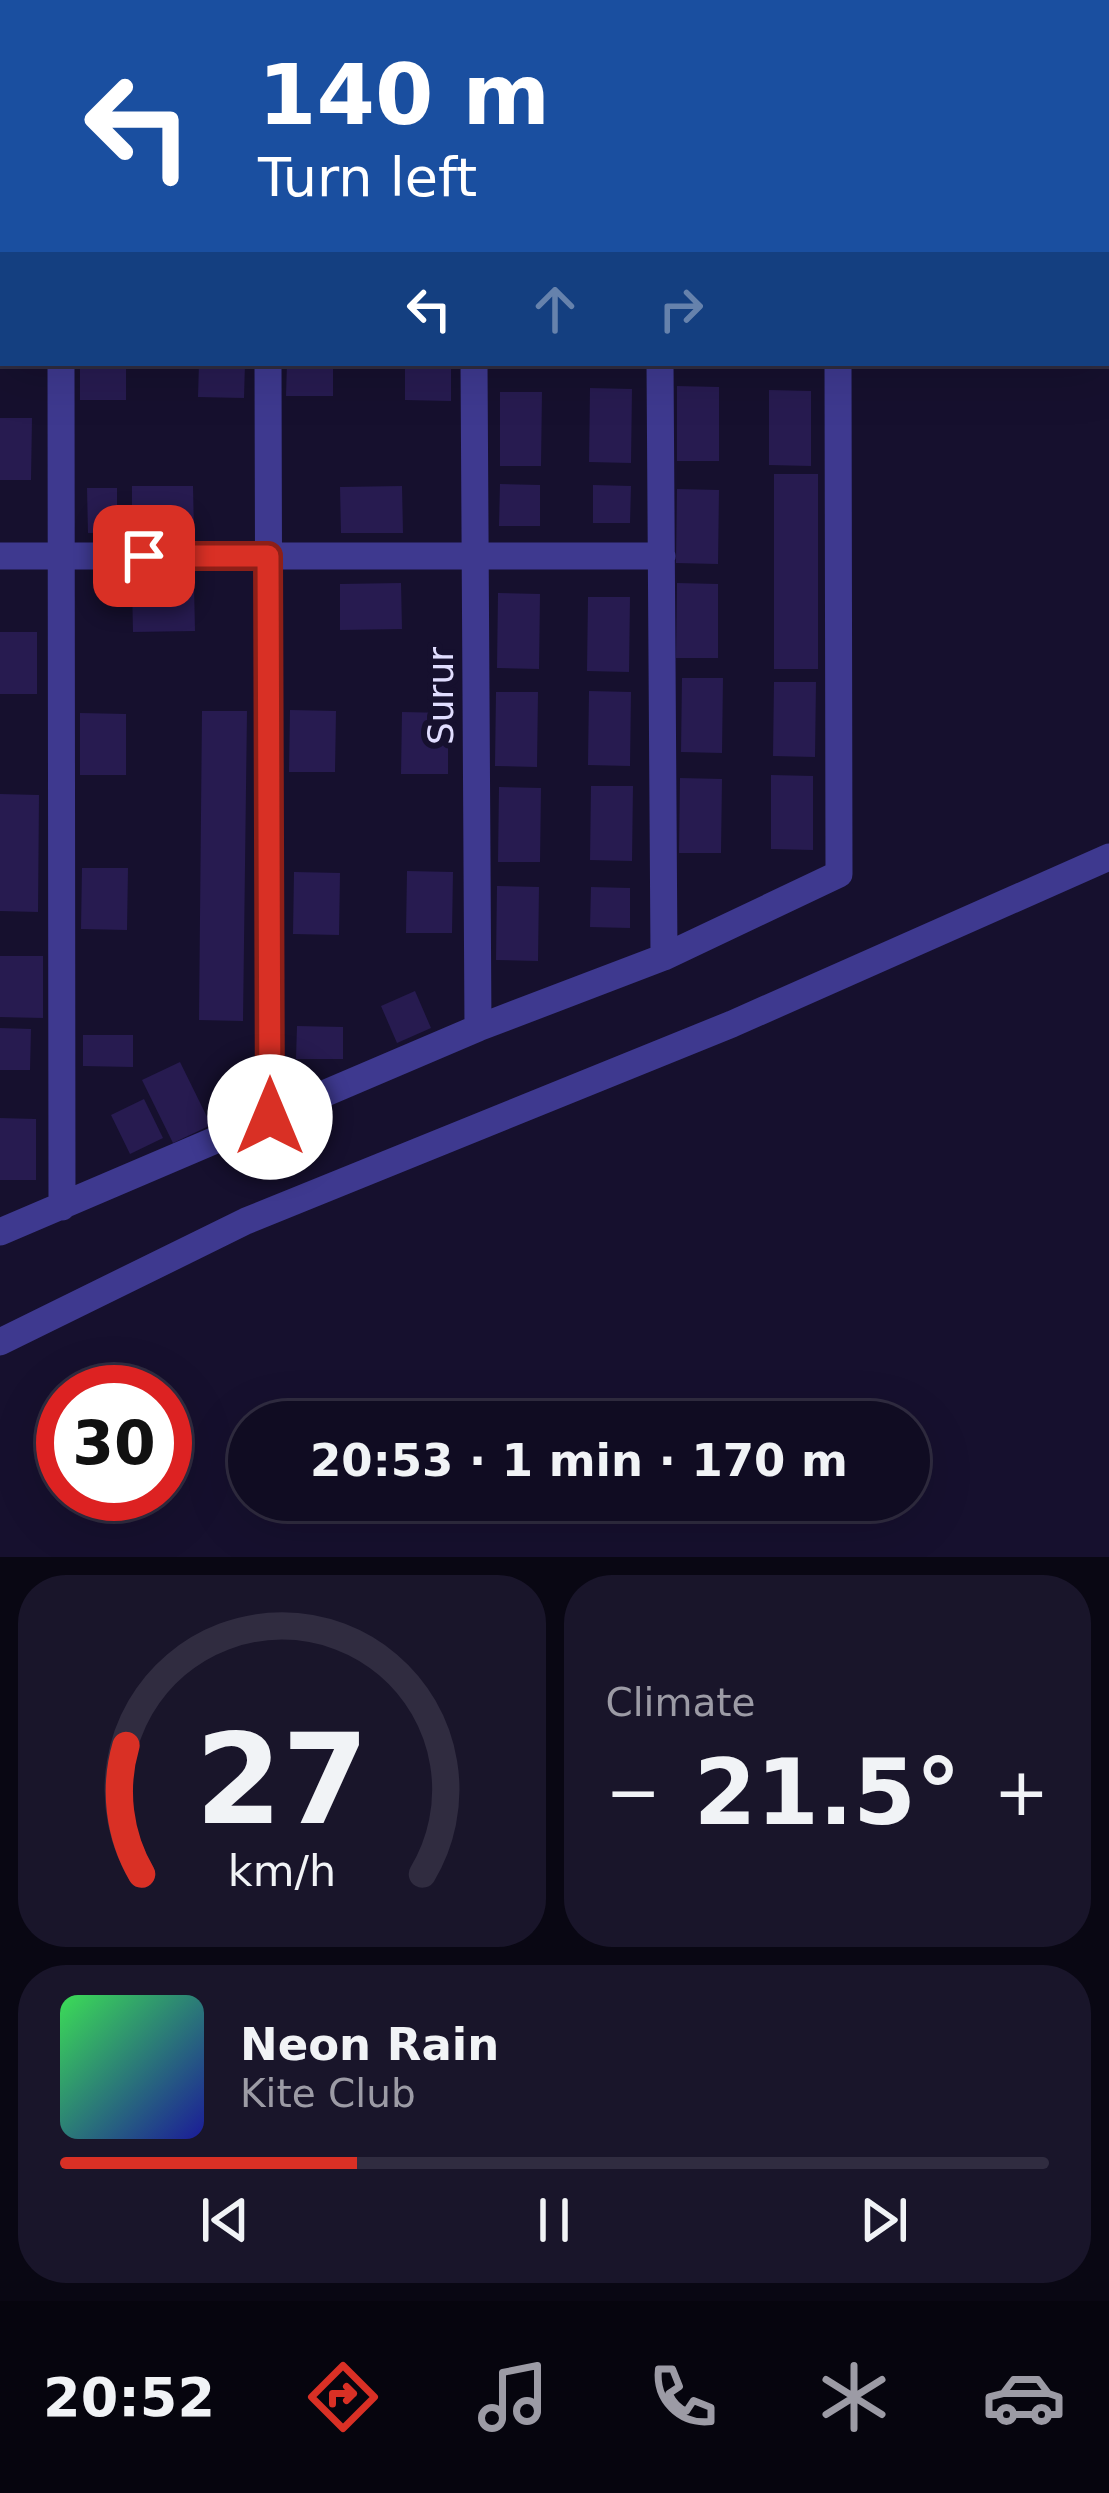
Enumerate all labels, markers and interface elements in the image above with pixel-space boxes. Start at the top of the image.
text: 140 m [258,46,550,144]
icon: left [60,48,216,204]
text: Turn left [258,146,477,209]
icon: left [396,276,462,342]
icon: ahead [522,276,588,342]
icon: right [648,276,714,342]
pin [93,505,195,607]
icon: arrive [111,523,177,589]
street label: Surur [420,647,461,745]
position arrow [207,1054,333,1180]
speed limit sign: 30 [36,1365,192,1521]
text: 20:53 · 1 min · 170 m [310,1434,848,1487]
text: Climate [606,1680,756,1725]
text: 27 [195,1707,369,1852]
text: 21.5° [694,1740,961,1845]
text: − [606,1754,661,1831]
text: + [994,1754,1049,1831]
text: km/h [228,1846,336,1896]
text: Neon Rain [240,2018,499,2071]
text: Kite Club [240,2071,416,2116]
icon: previous [192,2187,258,2253]
icon: pause [521,2187,587,2253]
icon: next [851,2187,917,2253]
icon: directions [301,2355,385,2439]
icon: music [471,2355,555,2439]
icon: phone [641,2355,725,2439]
icon: climate [812,2355,896,2439]
icon: car [982,2355,1066,2439]
text: 20:52 [43,2366,215,2429]

